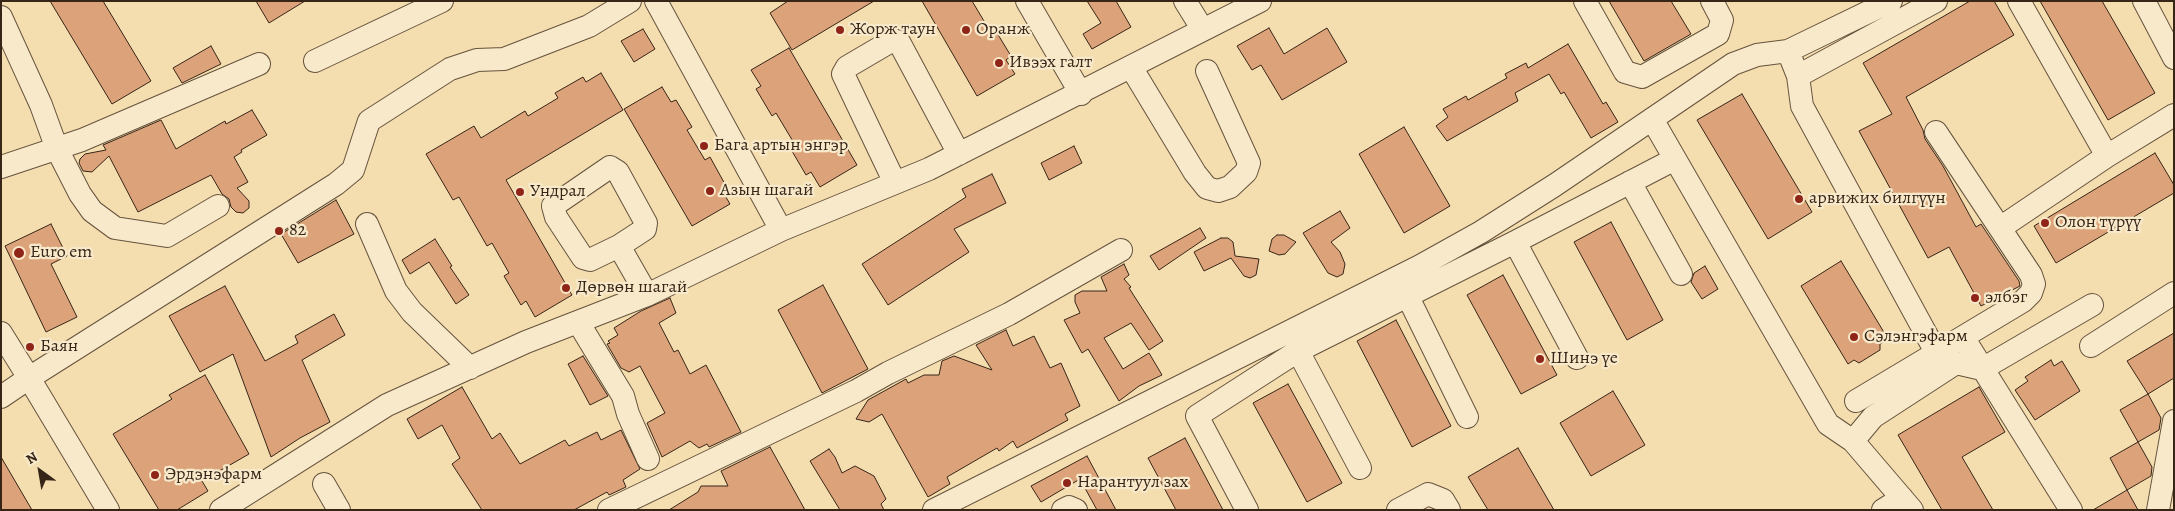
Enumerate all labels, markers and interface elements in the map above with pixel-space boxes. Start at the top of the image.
place label: Жорж таун [850,19,936,41]
place label: Оранж [976,19,1030,41]
marker: Жорж таун [834,24,846,36]
marker: Оранж [960,24,972,36]
place label: Ивээх галт [1009,52,1092,74]
marker: Ивээх галт [993,57,1005,69]
place label: Бага артын энгэр [714,135,848,157]
marker: Бага артын энгэр [698,140,710,152]
place label: Азын шагай [720,180,814,202]
place label: Ундрал [530,181,586,203]
marker: Азын шагай [704,185,716,197]
marker: Ундрал [514,186,526,198]
place label: арвижих билгүүн [1809,188,1946,210]
marker: арвижих билгүүн [1793,193,1805,205]
place label: Олон түрүү [2055,212,2141,234]
marker: Олон түрүү [2039,217,2051,229]
place label: 82 [289,220,306,242]
marker: 82 [273,225,285,237]
place label: Euro em [30,242,92,264]
marker: Euro em [12,246,26,260]
place label: Дөрвөн шагай [576,277,687,299]
marker: Дөрвөн шагай [560,282,572,294]
place label: элбэг [1985,287,2027,309]
marker: элбэг [1969,292,1981,304]
place label: Сэлэнгэфарм [1864,326,1968,348]
marker: Сэлэнгэфарм [1848,331,1860,343]
place label: Баян [40,336,78,358]
marker: Баян [24,341,36,353]
place label: Шинэ үе [1550,348,1618,370]
marker: Шинэ үе [1534,353,1546,365]
north arrow [15,446,65,496]
text: N [22,447,41,469]
place label: Эрдэнэфарм [165,464,262,486]
marker: Эрдэнэфарм [149,469,161,481]
place label: Нарантуул зах [1077,472,1188,494]
marker: Нарантуул зах [1061,477,1073,489]

